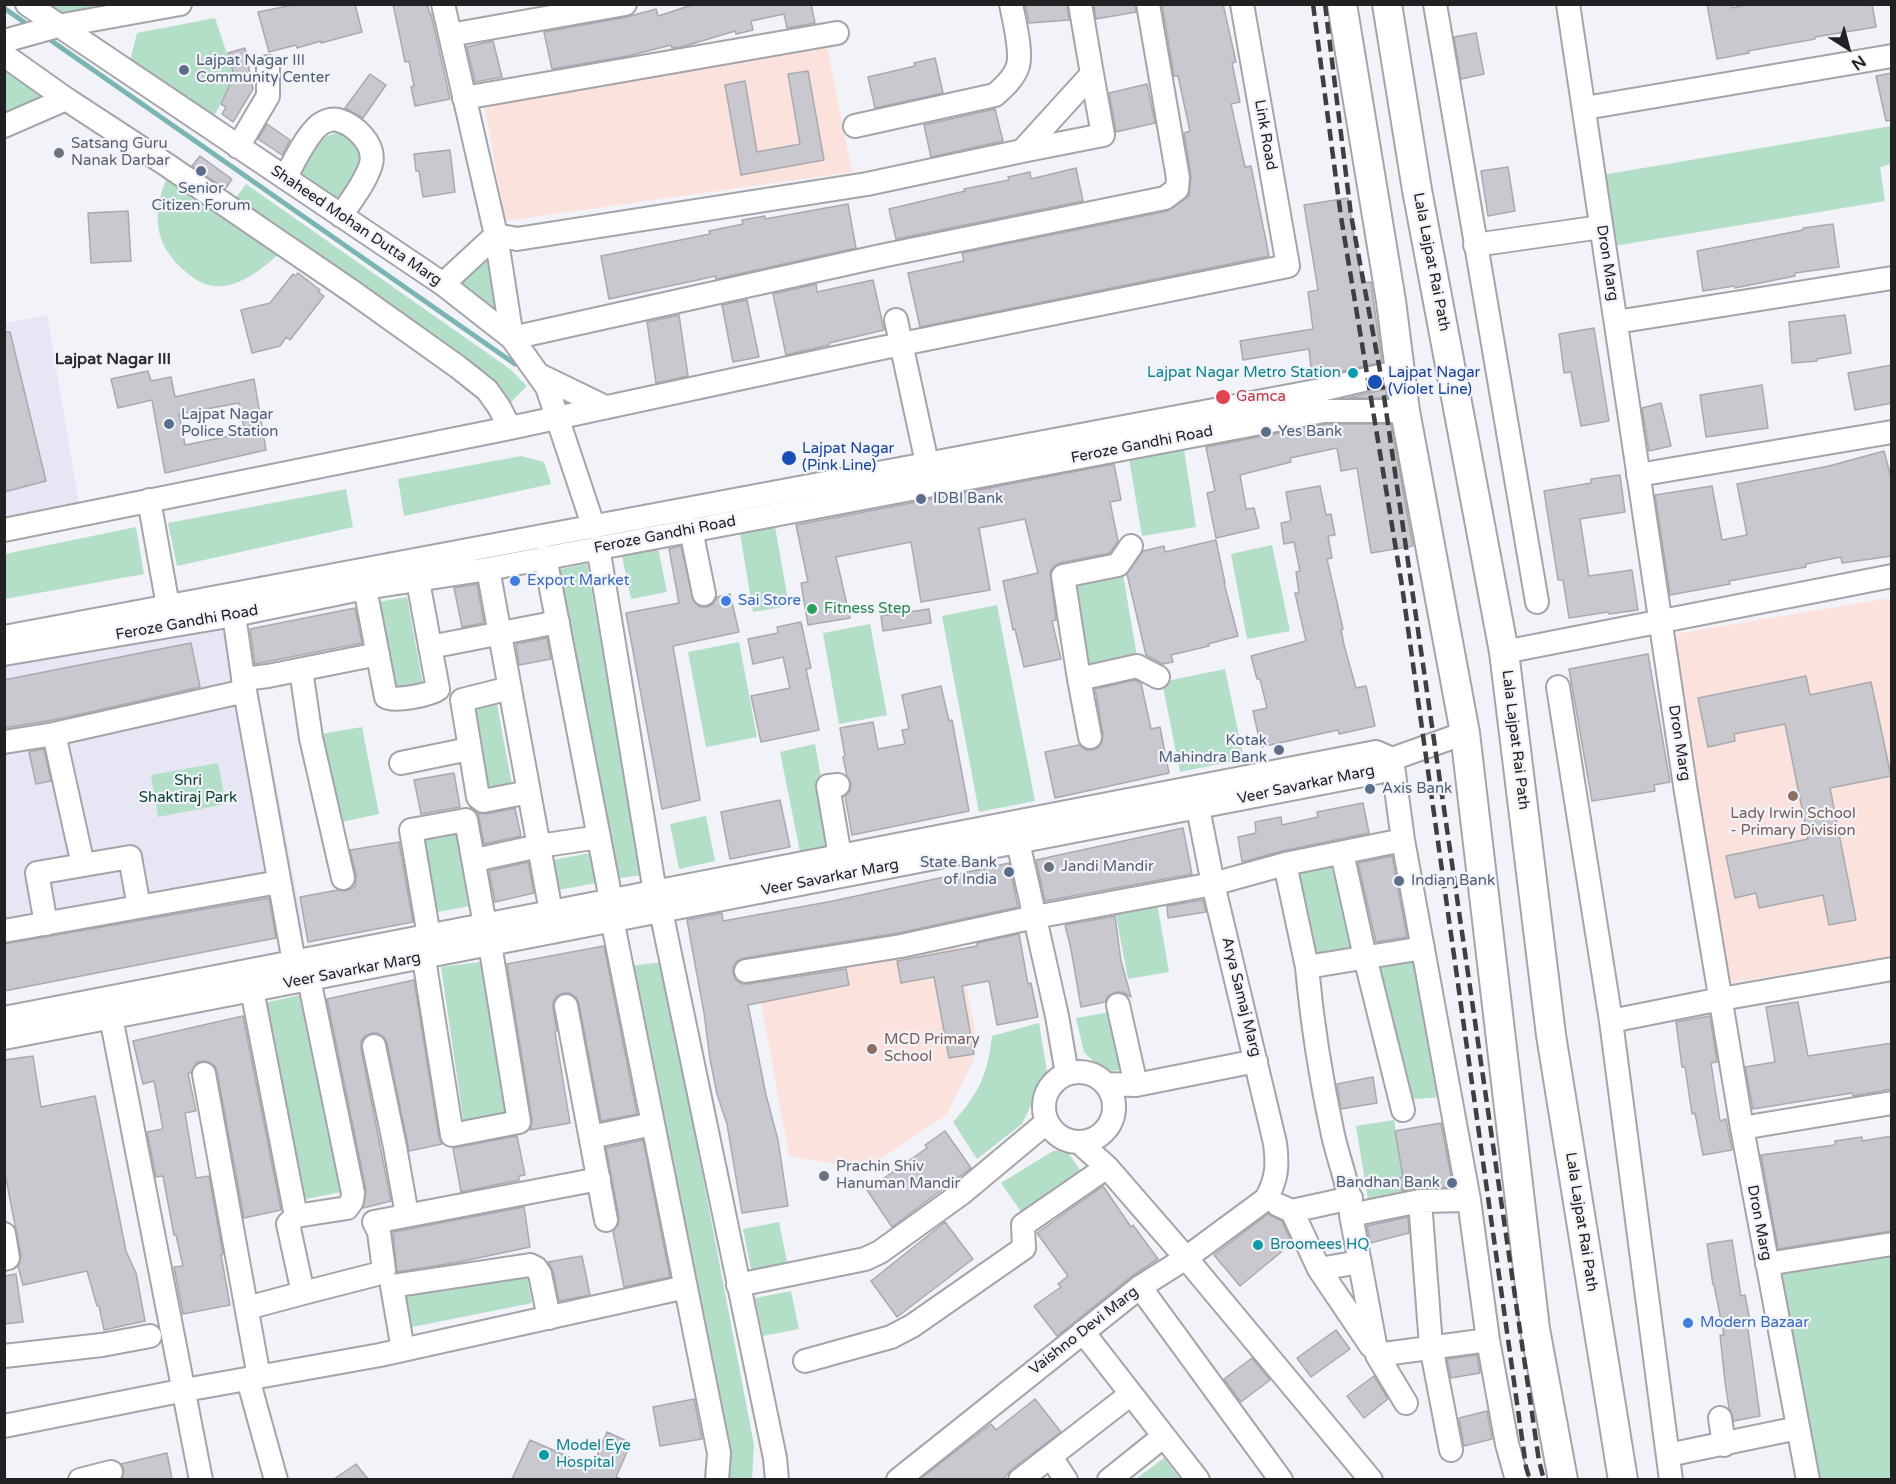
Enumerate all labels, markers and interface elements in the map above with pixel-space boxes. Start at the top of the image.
north arrow [1818,18,1878,78]
text: N [1848,51,1870,74]
place label: Lajpat Nagar III Community Center [196,52,330,87]
marker: Lajpat Nagar III Community Center [177,63,191,77]
street label: Link Road [1250,98,1280,172]
place label: Satsang Guru Nanak Darbar [71,135,170,170]
marker: Satsang Guru Nanak Darbar [52,146,66,160]
street label: Shaheed Mohan Dutta Marg [267,162,445,290]
marker: Senior Citizen Forum [194,164,208,178]
place label: Senior Citizen Forum [152,180,250,215]
street label: Lala Lajpat Rai Path [1409,191,1453,333]
street label: Dron Marg [1592,224,1622,302]
district label: Lajpat Nagar III [55,350,171,370]
place label: Lajpat Nagar Metro Station [1147,364,1341,382]
place label: Lajpat Nagar (Violet Line) [1388,364,1480,399]
marker: Lajpat Nagar Metro Station [1346,366,1360,380]
marker: Lajpat Nagar (Violet Line) [1366,373,1384,391]
marker: Gamca [1214,388,1232,406]
place label: Gamca [1236,388,1286,406]
place label: Lajpat Nagar Police Station [181,406,278,441]
marker: Lajpat Nagar Police Station [162,417,176,431]
street label: Feroze Gandhi Road [1069,422,1215,468]
place label: Yes Bank [1278,423,1342,441]
marker: Yes Bank [1259,425,1273,439]
place label: Lajpat Nagar (Pink Line) [802,440,894,475]
marker: Lajpat Nagar (Pink Line) [780,449,798,467]
place label: IDBI Bank [933,490,1003,508]
marker: IDBI Bank [914,492,928,506]
street label: Feroze Gandhi Road [592,512,738,558]
place label: Export Market [527,572,630,590]
marker: Export Market [508,574,522,588]
place label: Sai Store [738,592,801,610]
marker: Sai Store [719,594,733,608]
place label: Fitness Step [824,600,911,618]
street label: Feroze Gandhi Road [114,602,260,644]
marker: Fitness Step [805,602,819,616]
street label: Lala Lajpat Rai Path [1497,669,1533,811]
street label: Dron Marg [1664,704,1694,782]
place label: Kotak Mahindra Bank [1158,732,1267,767]
marker: Kotak Mahindra Bank [1272,743,1286,757]
street label: Veer Savarkar Marg [1236,762,1376,808]
park label: Shri Shaktiraj Park [139,772,237,807]
place label: Axis Bank [1382,780,1452,798]
marker: Axis Bank [1363,782,1377,796]
marker: Lady Irwin School - Primary Division [1786,789,1800,803]
place label: Lady Irwin School - Primary Division [1730,805,1856,840]
place label: State Bank of India [920,854,997,889]
street label: Veer Savarkar Marg [760,856,900,900]
place label: Jandi Mandir [1061,858,1154,876]
marker: Jandi Mandir [1042,860,1056,874]
marker: State Bank of India [1002,865,1016,879]
place label: Indian Bank [1411,872,1495,890]
marker: Indian Bank [1392,874,1406,888]
street label: Arya Samaj Marg [1217,935,1265,1059]
street label: Veer Savarkar Marg [282,949,422,993]
place label: MCD Primary School [884,1031,980,1066]
marker: MCD Primary School [865,1042,879,1056]
street label: Lala Lajpat Rai Path [1561,1151,1601,1293]
place label: Prachin Shiv Hanuman Mandir [836,1158,960,1193]
marker: Prachin Shiv Hanuman Mandir [817,1169,831,1183]
place label: Bandhan Bank [1336,1174,1440,1192]
marker: Bandhan Bank [1445,1176,1459,1190]
street label: Dron Marg [1743,1184,1775,1262]
place label: Broomees HQ [1270,1236,1369,1254]
marker: Broomees HQ [1251,1238,1265,1252]
street label: Vaishno Devi Marg [1026,1283,1142,1379]
place label: Modern Bazaar [1700,1314,1809,1332]
marker: Modern Bazaar [1681,1316,1695,1330]
place label: Model Eye Hospital [556,1437,631,1472]
marker: Model Eye Hospital [537,1448,551,1462]

